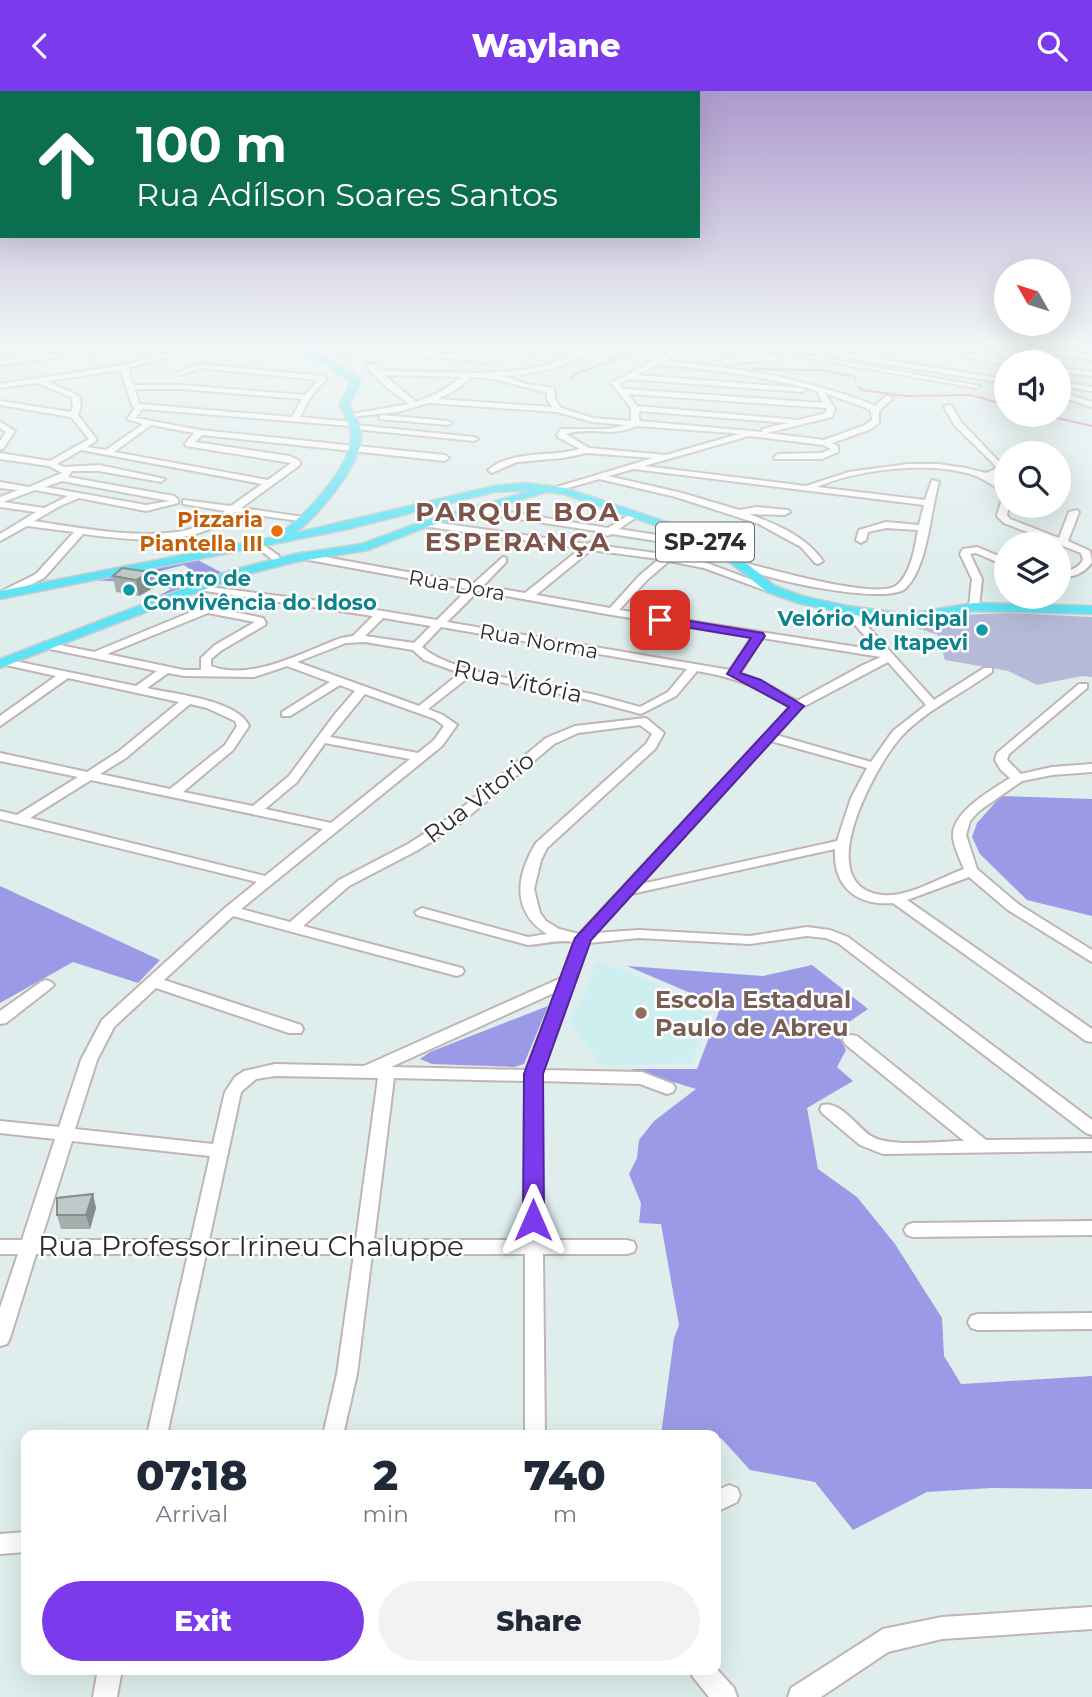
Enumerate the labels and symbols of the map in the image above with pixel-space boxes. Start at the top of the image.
north arrow [994,259,1071,336]
district label: PARQUE BOA ESPERANÇA [415,496,621,558]
place label: Pizzaria Piantella III [140,507,263,556]
marker: Pizzaria Piantella III [269,523,285,539]
road number: SP-274 [656,523,754,562]
street label: Rua Dora [407,564,507,606]
place label: Centro de Convivência do Idoso [143,566,377,615]
marker: Centro de Convivência do Idoso [121,582,137,598]
pin [630,590,690,650]
place label: Velório Municipal de Itapevi [777,606,968,655]
street label: Rua Norma [478,618,600,664]
marker: Velório Municipal de Itapevi [974,622,990,638]
street label: Rua Vitória [451,653,585,709]
street label: Rua Vitorio [418,745,540,849]
place label: Escola Estadual Paulo de Abreu [655,985,851,1042]
marker: Escola Estadual Paulo de Abreu [633,1005,649,1021]
position arrow [496,1183,570,1257]
street label: Rua Professor Irineu Chaluppe [38,1229,464,1263]

